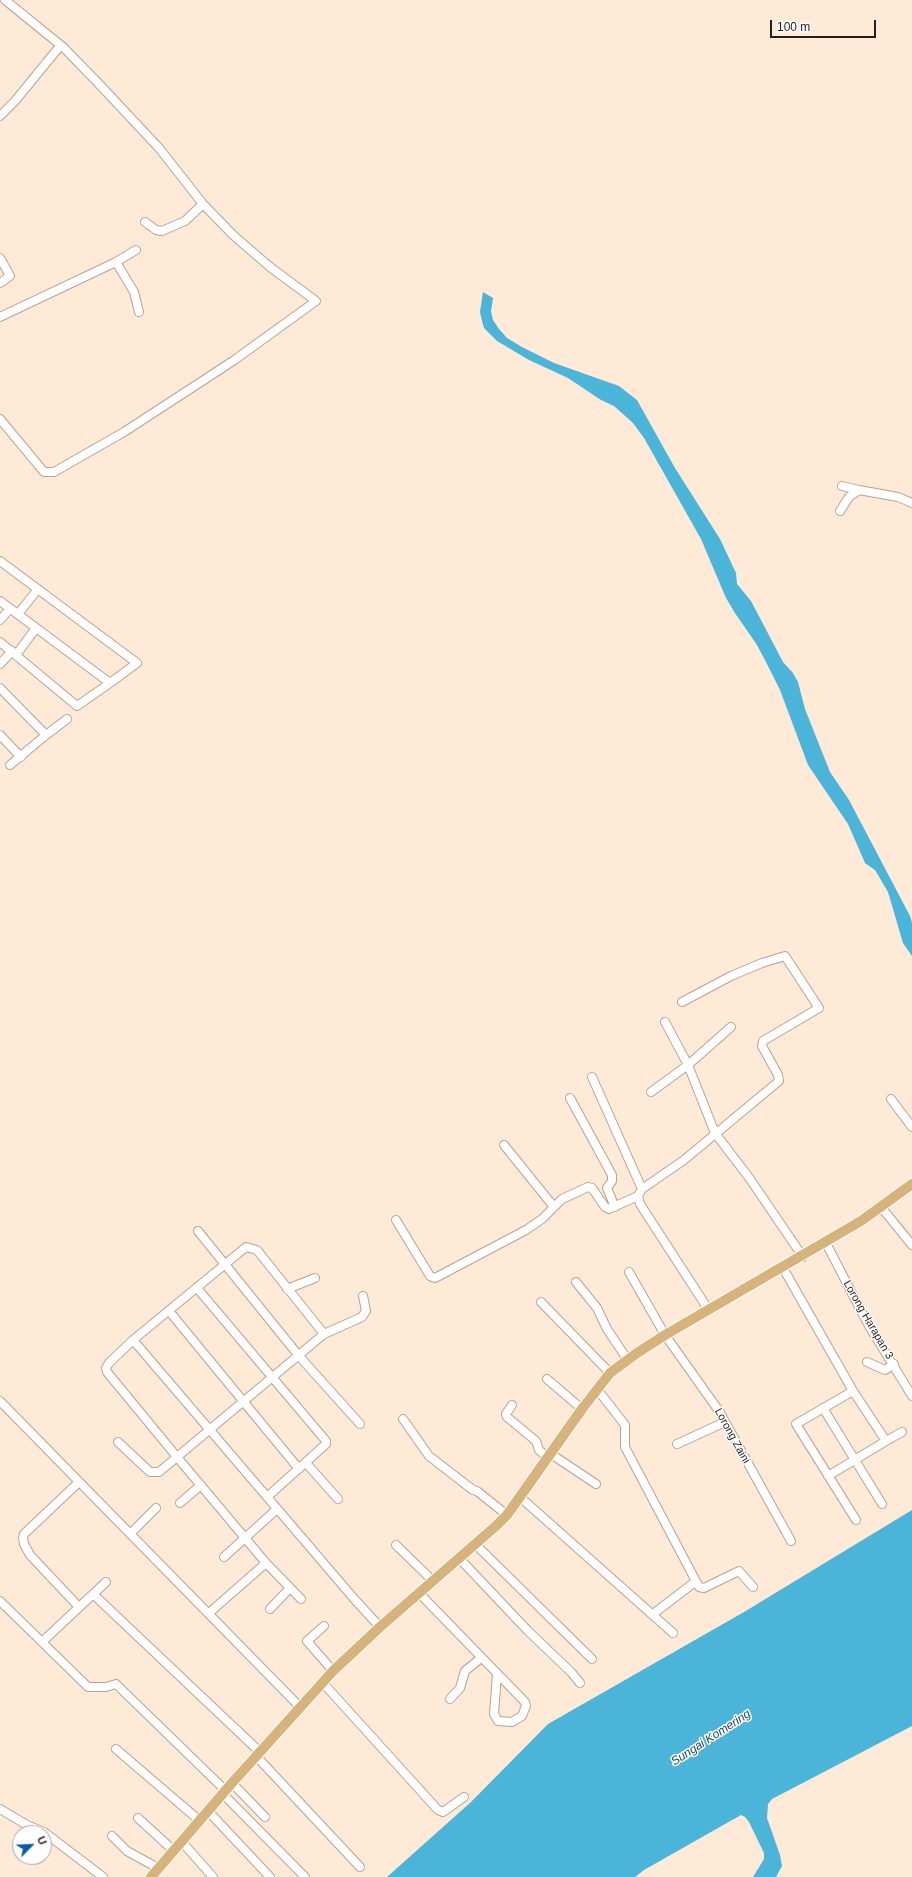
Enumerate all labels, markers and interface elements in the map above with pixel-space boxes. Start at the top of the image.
scale bar [772,12,878,38]
text: 100 m [777,20,810,34]
street label: Lorong Harapan 3 [840,1278,896,1362]
street label: Lorong Zaini [711,1406,753,1466]
water label: Sungai Komering [668,1707,754,1769]
north arrow [12,1825,52,1865]
text: U [35,1834,49,1847]

